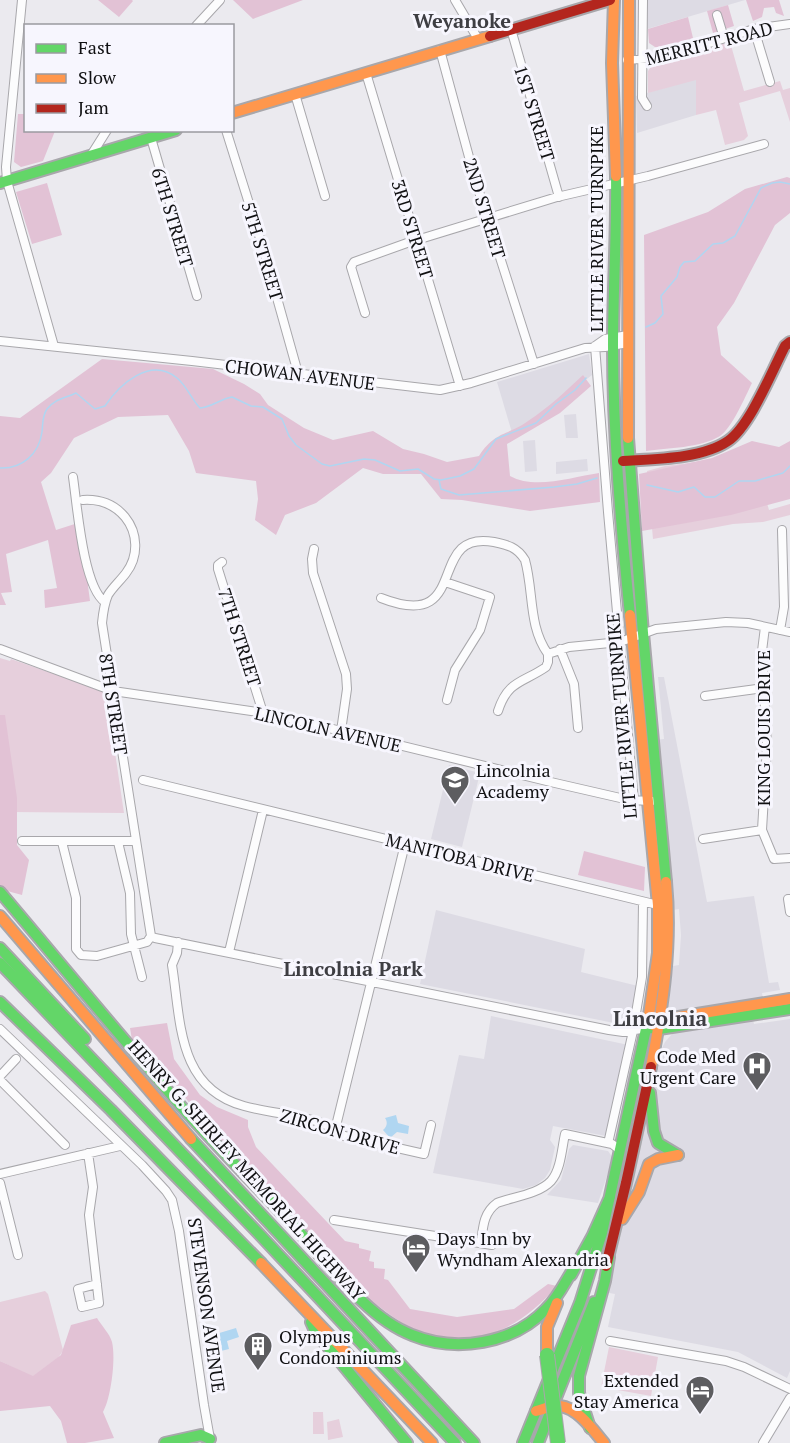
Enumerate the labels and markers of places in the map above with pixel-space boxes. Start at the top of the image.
place label: Lincolnia Academy [476,758,551,803]
school or university icon: Lincolnia Academy [439,764,471,806]
place label: Code Med Urgent Care [640,1044,736,1089]
hospital icon: Code Med Urgent Care [741,1050,773,1092]
place label: Days Inn by Wyndham Alexandria [437,1226,609,1271]
hotel icon: Days Inn by Wyndham Alexandria [400,1232,432,1274]
place label: Olympus Condominiums [279,1324,401,1369]
building icon: Olympus Condominiums [242,1330,274,1372]
place label: Extended Stay America [574,1368,679,1413]
hotel icon: Extended Stay America [684,1374,716,1416]

